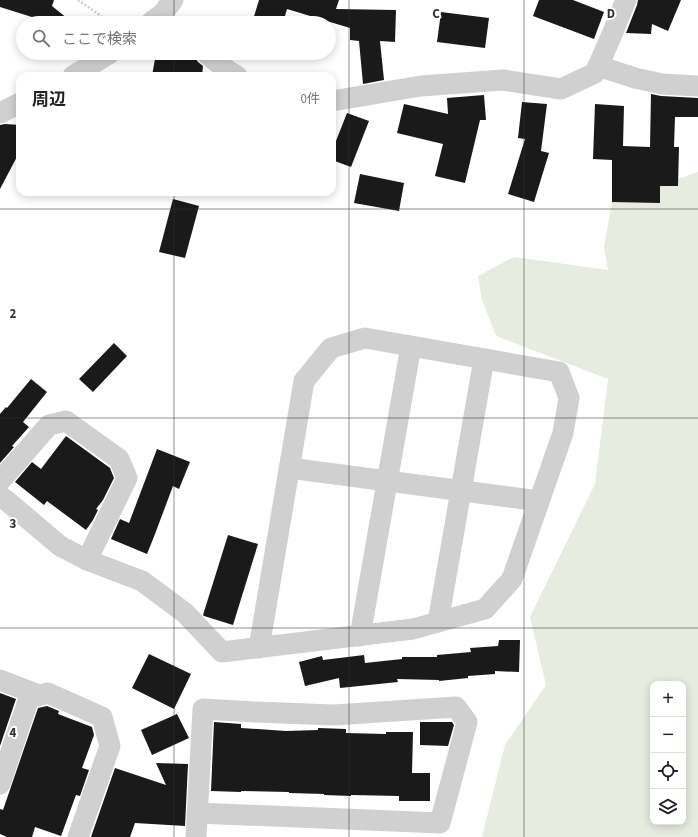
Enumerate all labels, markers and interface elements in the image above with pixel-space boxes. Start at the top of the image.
text: C [432,5,440,23]
text: D [607,5,615,23]
search box [16,16,336,60]
icon: search [30,27,52,49]
text: ここで検索 [62,29,137,50]
text: 周辺 [32,88,66,112]
text: 0件 [301,90,320,108]
text: 2 [10,305,17,323]
text: 3 [10,515,17,533]
map controls [650,681,686,825]
button: + [650,681,686,717]
button: − [650,717,686,753]
text: 4 [10,724,17,742]
button: locate [650,753,686,789]
button: layers [650,789,686,825]

